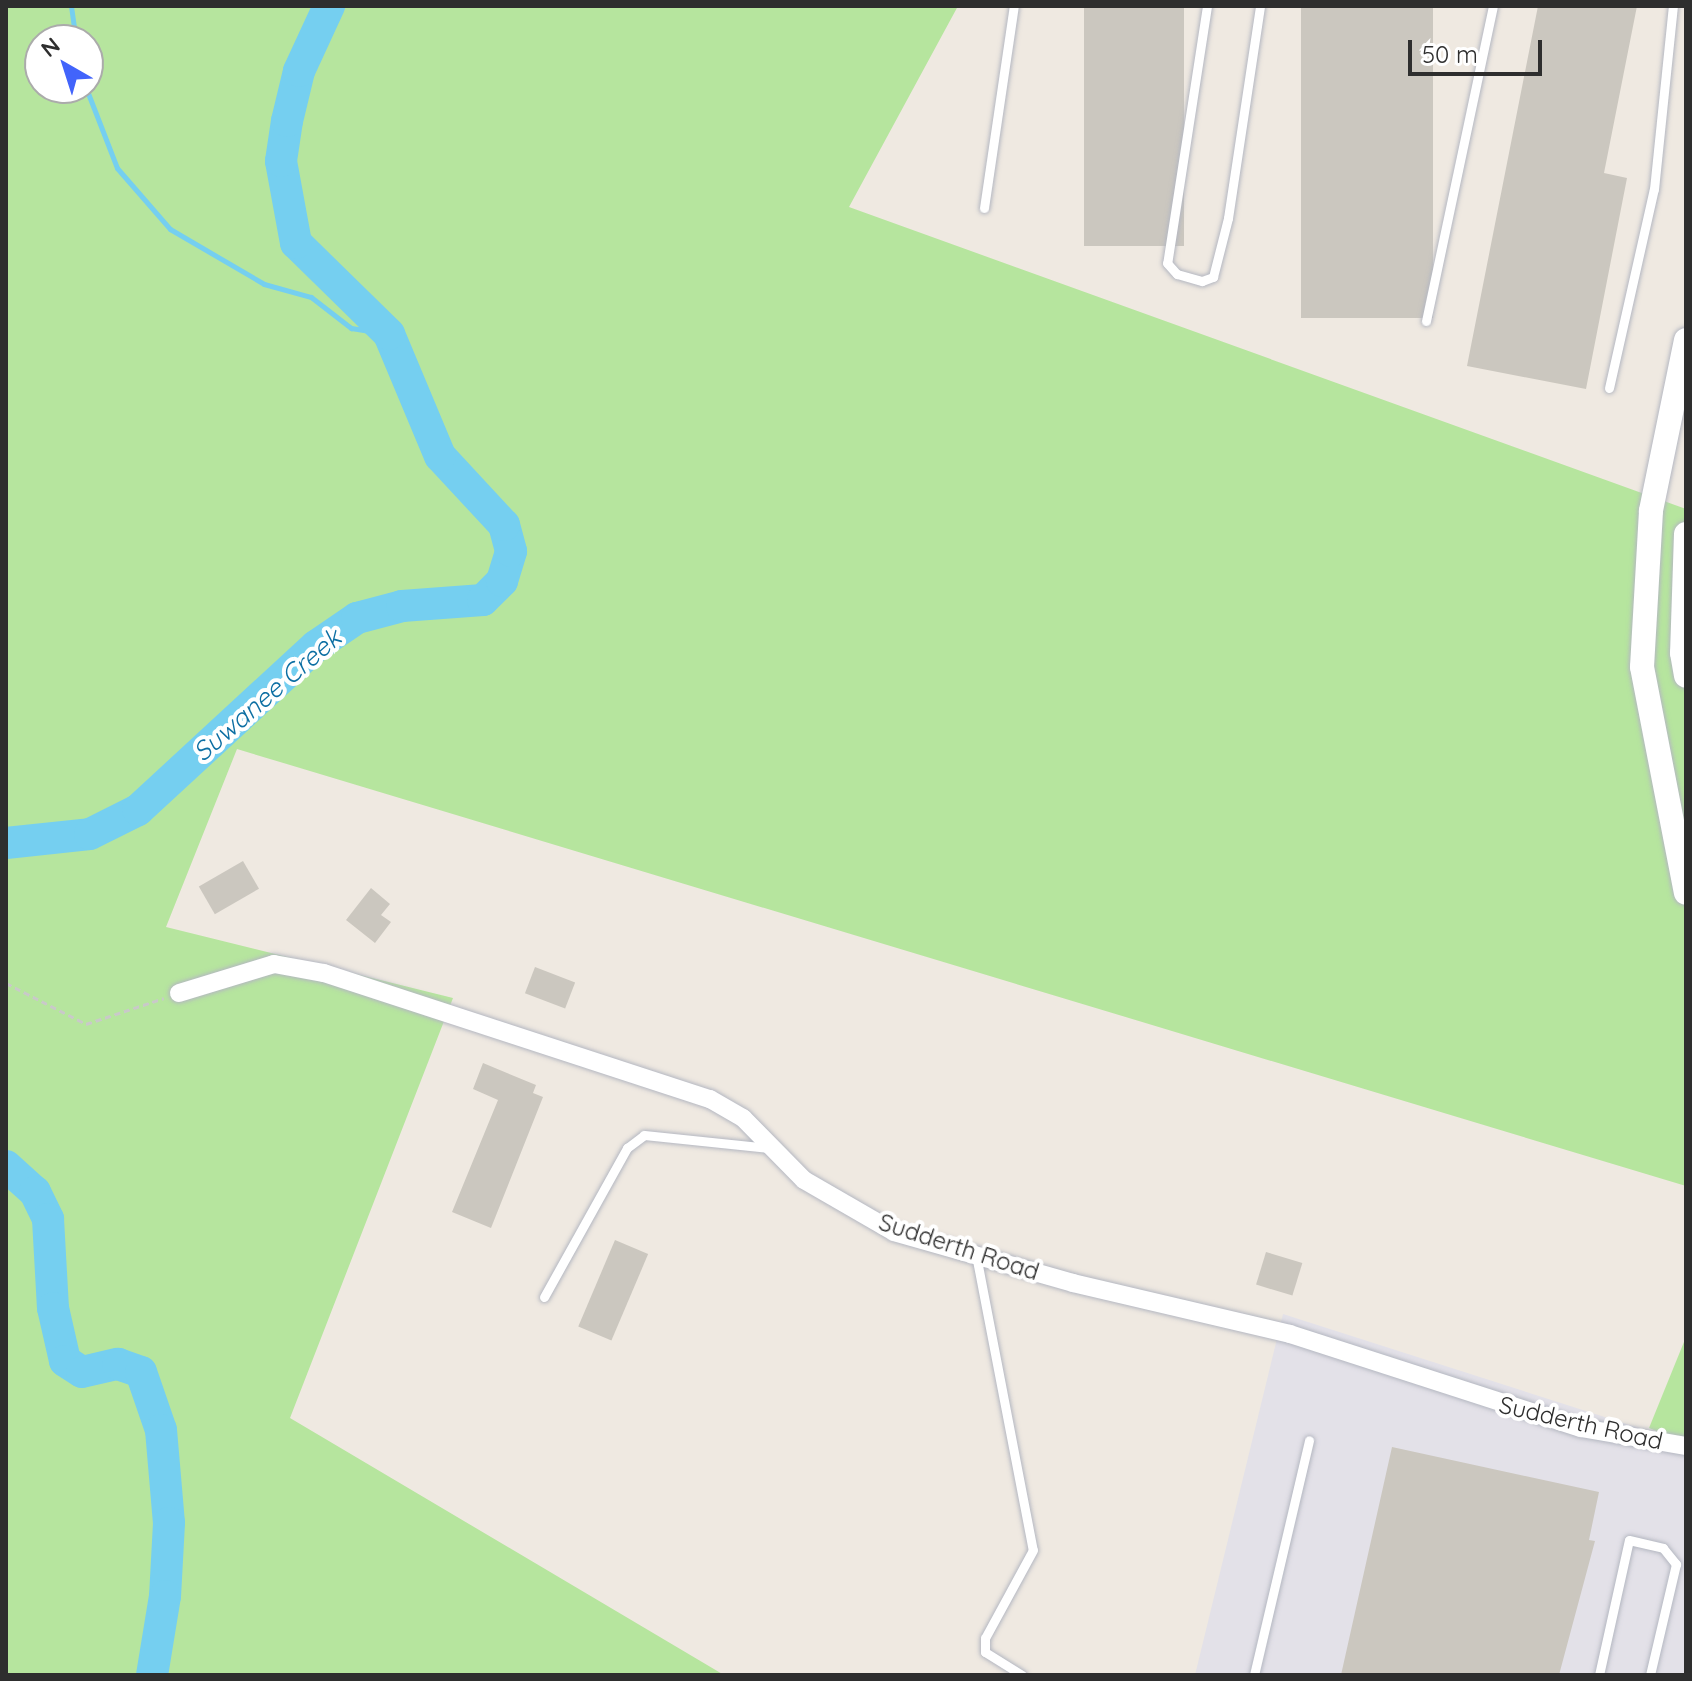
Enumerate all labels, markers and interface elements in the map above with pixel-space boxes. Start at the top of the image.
north arrow [24,24,104,104]
scale bar [1412,24,1546,74]
text: N [35,31,65,63]
text: 50 m [1422,39,1478,69]
water label: Suwanee Creek [187,622,347,768]
street label: Sudderth Road [875,1208,1043,1286]
street label: Sudderth Road [1496,1390,1666,1456]

